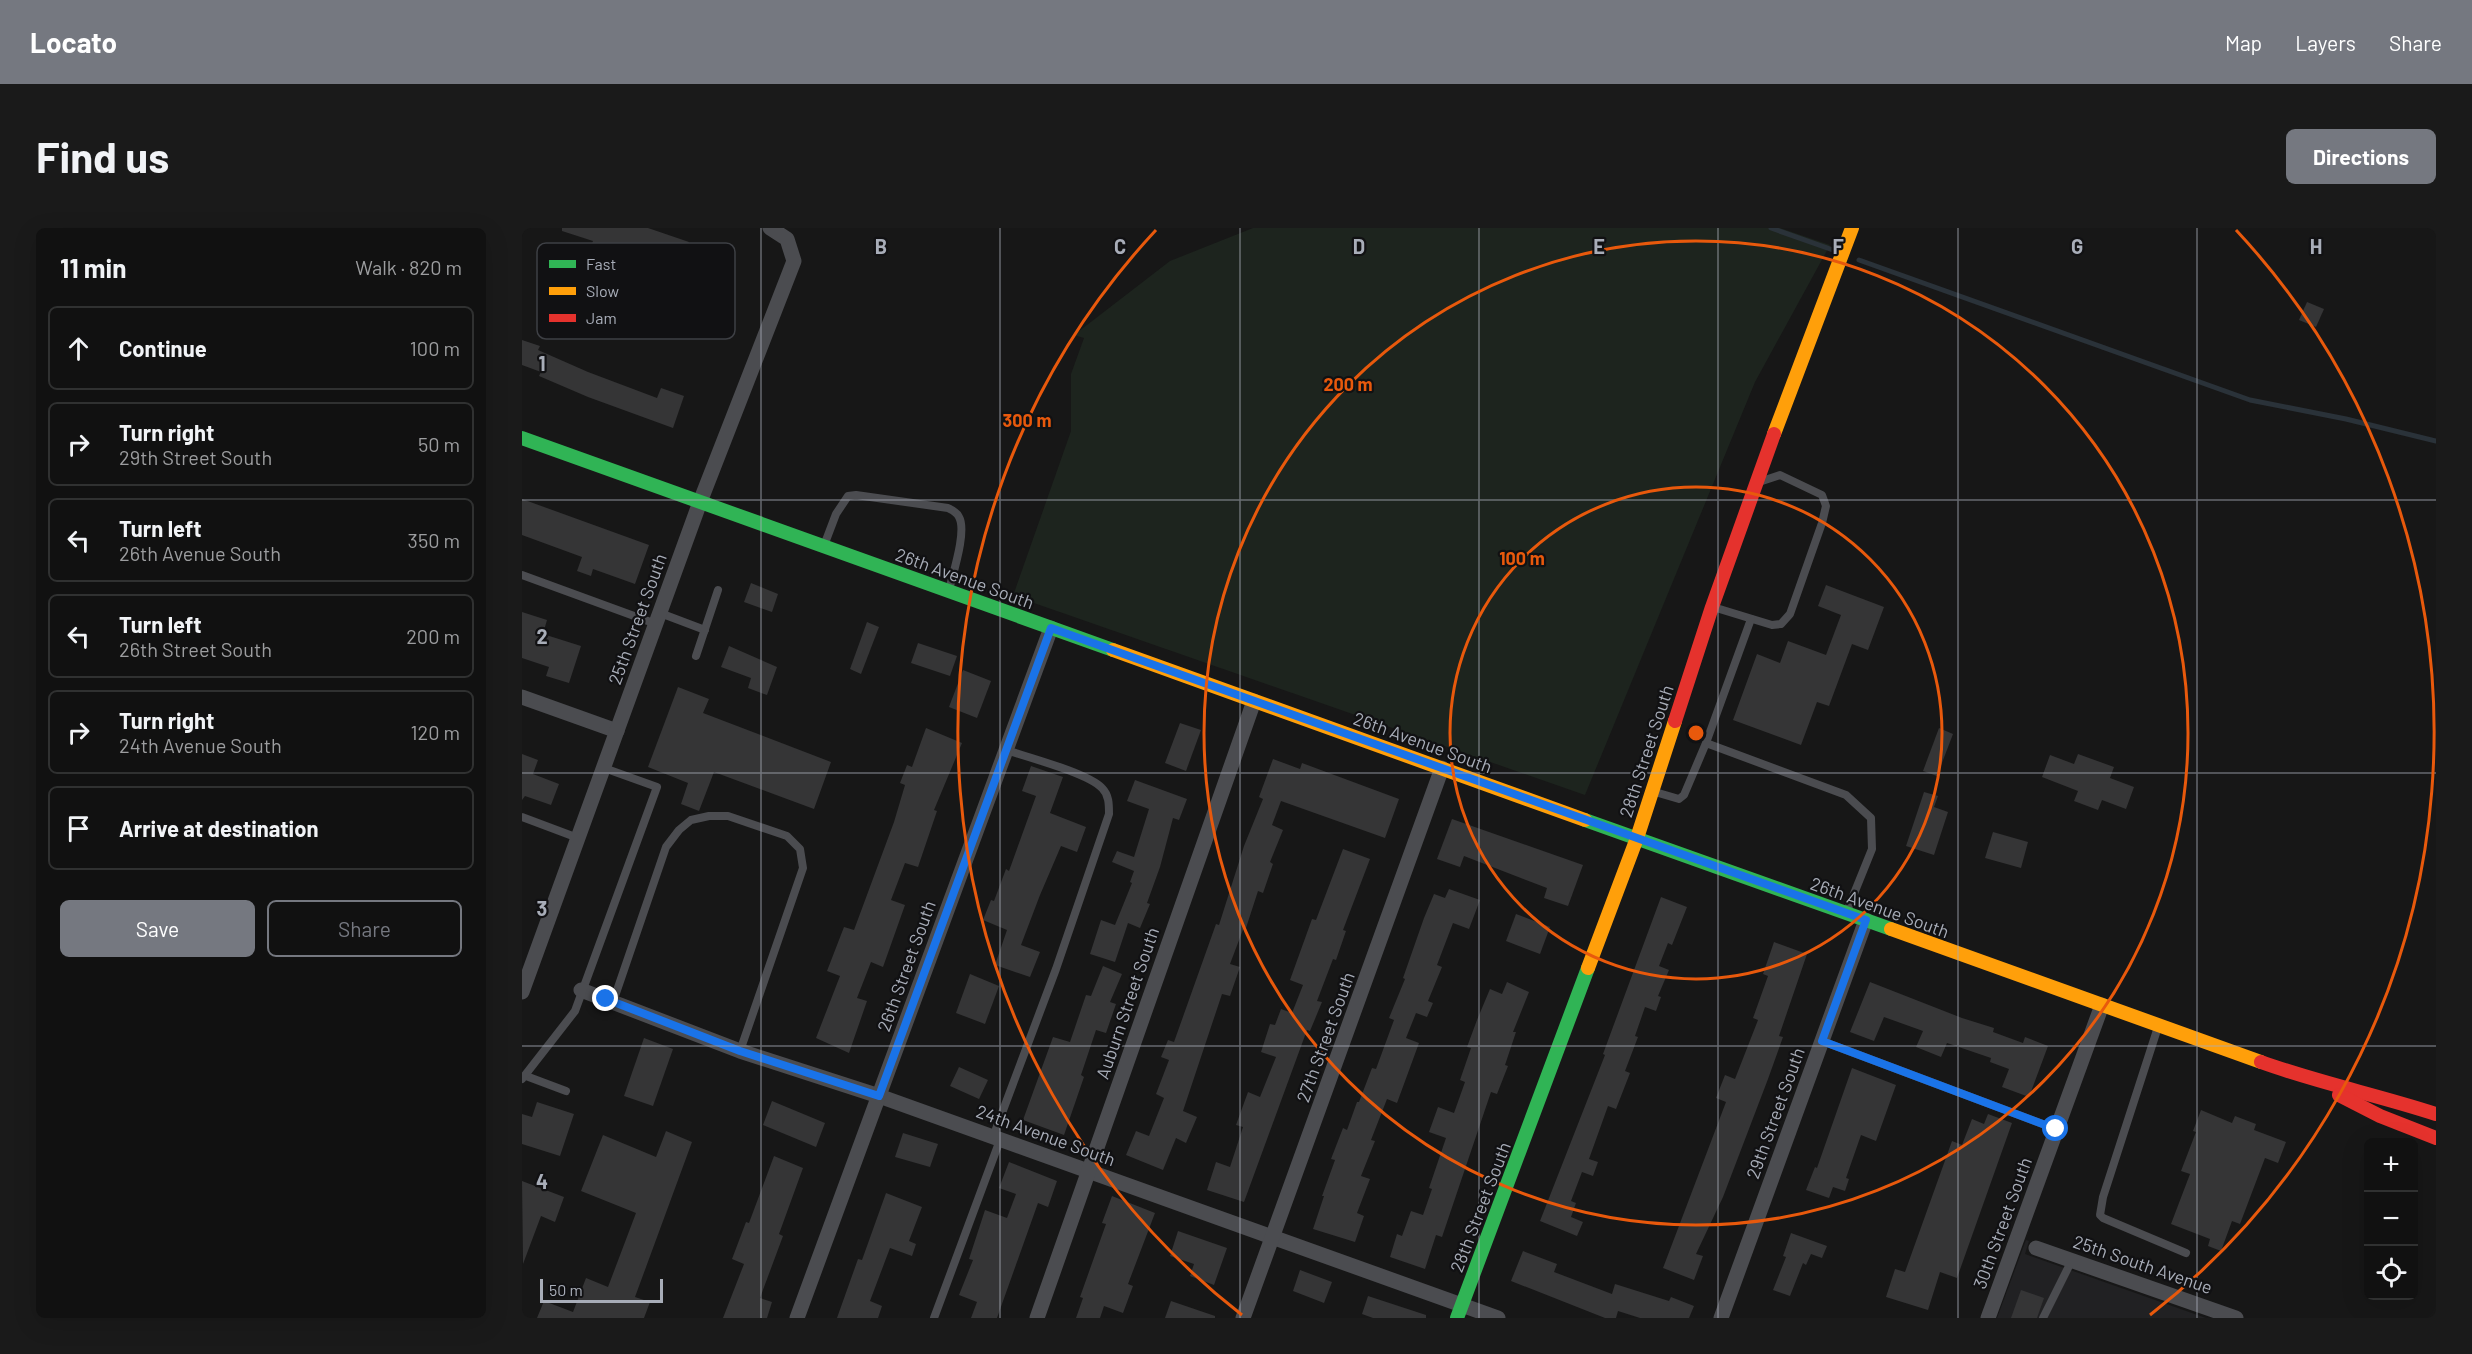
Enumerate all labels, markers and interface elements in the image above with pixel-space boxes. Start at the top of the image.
text: Locato [30,25,117,59]
text: Map [2225,30,2262,55]
text: Layers [2295,30,2356,55]
text: Share [2389,30,2442,55]
button: Directions [2286,129,2436,184]
text: Find us [36,131,169,181]
text: B [875,234,887,258]
text: C [1114,234,1126,258]
text: D [1353,234,1365,258]
text: E [1593,234,1605,258]
text: F [1832,234,1844,258]
text: G [2071,234,2083,258]
text: H [2310,234,2322,258]
legend [537,243,735,339]
text: 11 min [60,252,126,283]
text: Fast [586,254,616,273]
text: Walk · 820 m [355,255,462,279]
text: Slow [586,281,619,300]
text: Jam [586,308,617,327]
icon: ahead [62,332,95,365]
text: Continue [119,335,207,361]
text: 100 m [410,336,460,360]
text: 1 [538,351,546,375]
text: 200 m [1323,373,1373,395]
text: 300 m [1003,409,1051,431]
text: Turn right [119,419,214,445]
icon: right [62,428,95,461]
text: 50 m [418,432,460,456]
text: 29th Street South [119,445,272,469]
text: Turn left [119,515,202,541]
icon: left [62,524,95,557]
text: 350 m [408,528,460,552]
text: 26th Avenue South [119,541,281,565]
street label: 26th Avenue South [893,543,1037,613]
text: 100 m [1499,547,1545,569]
street label: 25th Street South [603,551,671,687]
text: Turn left [119,611,202,637]
icon: left [62,620,95,653]
text: 200 m [406,624,460,648]
text: 2 [536,624,548,648]
text: 26th Street South [119,637,272,661]
street label: 28th Street South [1614,682,1678,820]
text: Turn right [119,707,214,733]
street label: 26th Avenue South [1351,707,1495,777]
icon: right [62,716,95,749]
text: 120 m [410,720,460,744]
centre of rings [1686,723,1706,743]
text: 24th Avenue South [119,733,282,757]
icon: arrive [62,812,95,845]
text: Arrive at destination [119,815,318,841]
street label: 26th Avenue South [1808,872,1952,942]
text: 3 [537,896,547,920]
street label: 26th Street South [872,898,940,1034]
button: Save [60,900,255,957]
button: Share [267,900,462,957]
street label: Auburn Street South [1091,924,1163,1082]
street label: 27th Street South [1291,969,1359,1105]
route end [592,985,618,1011]
street label: 29th Street South [1741,1044,1809,1182]
street label: 24th Avenue South [973,1100,1119,1170]
route start [2042,1115,2068,1141]
map controls [2364,1138,2418,1300]
button: + [2364,1138,2418,1192]
street label: 28th Street South [1445,1139,1515,1275]
street label: 30th Street South [1968,1154,2036,1292]
text: 4 [536,1169,548,1193]
button: − [2364,1192,2418,1246]
street label: 25th South Avenue [2070,1230,2216,1298]
button: locate [2364,1246,2418,1300]
scale bar [540,1276,663,1304]
text: 50 m [549,1280,583,1299]

